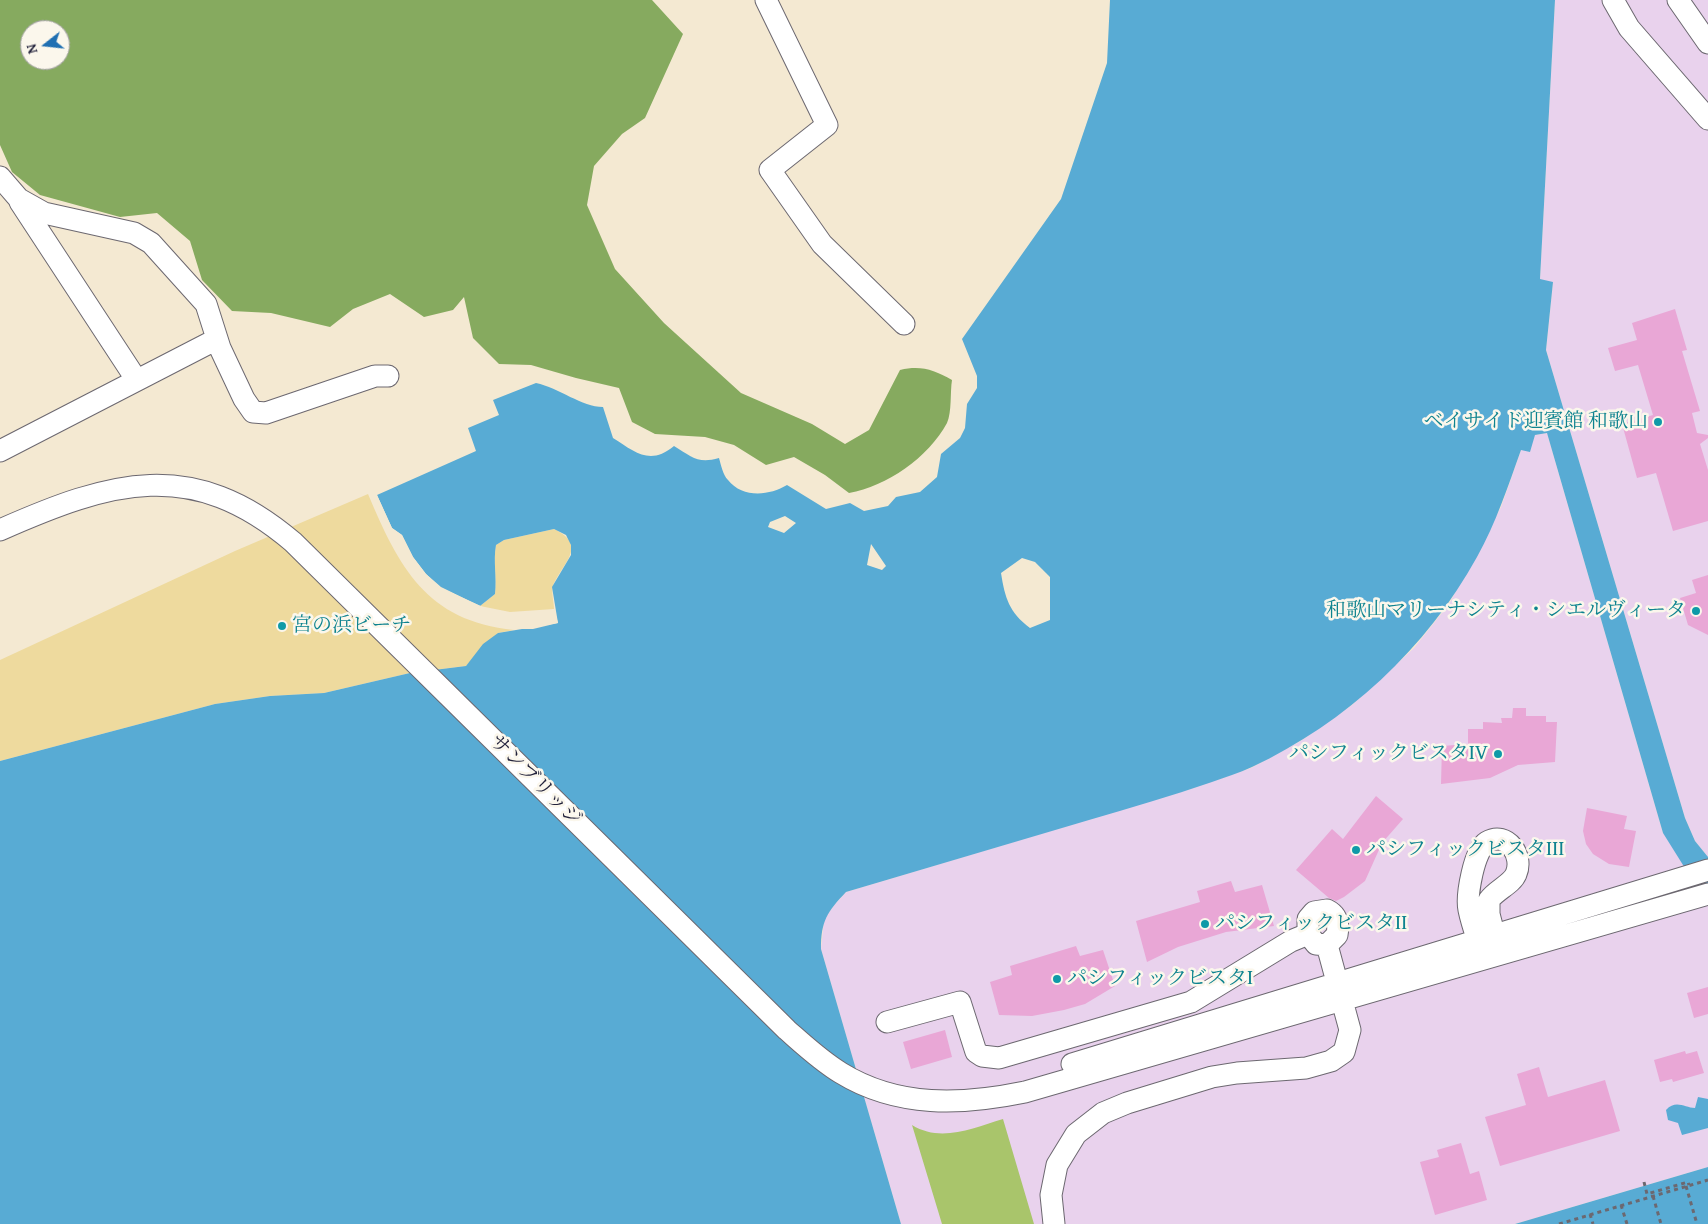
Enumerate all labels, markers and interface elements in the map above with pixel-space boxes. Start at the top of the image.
north arrow [20,20,70,70]
text: N [21,42,42,56]
place label: ベイサイド迎賓館 和歌山 [1424,410,1648,434]
marker: ベイサイド迎賓館 和歌山 [1652,416,1664,428]
place label: 和歌山マリーナシティ・シエルヴィータ [1326,599,1686,623]
marker: 和歌山マリーナシティ・シエルヴィータ [1690,605,1702,617]
place label: 宮の浜ビーチ [292,614,411,638]
marker: 宮の浜ビーチ [276,620,288,632]
street label: サンブリッジ [484,730,586,832]
place label: パシフィックビスタⅣ [1289,742,1488,766]
marker: パシフィックビスタⅣ [1492,748,1504,760]
place label: パシフィックビスタⅢ [1366,838,1564,862]
marker: パシフィックビスタⅢ [1350,844,1362,856]
place label: パシフィックビスタⅡ [1215,912,1407,936]
marker: パシフィックビスタⅡ [1199,918,1211,930]
place label: パシフィックビスタⅠ [1067,967,1253,991]
marker: パシフィックビスタⅠ [1051,973,1063,985]

